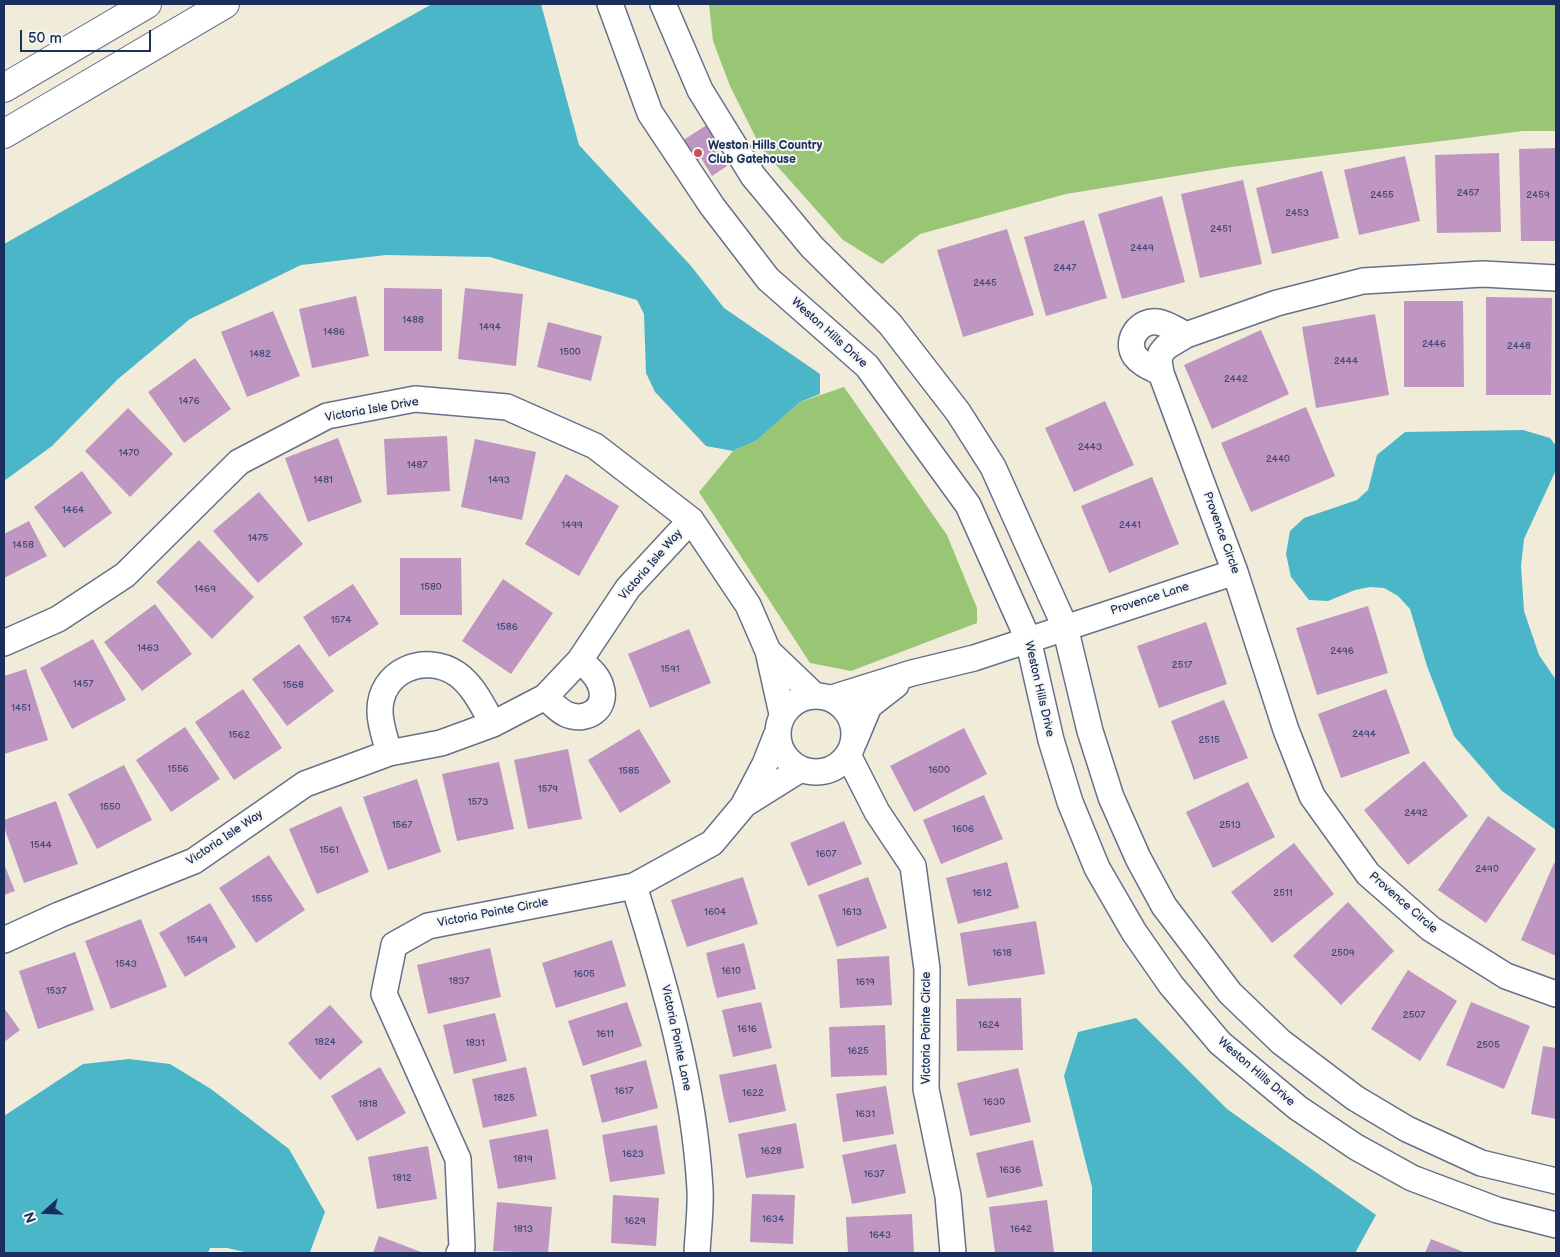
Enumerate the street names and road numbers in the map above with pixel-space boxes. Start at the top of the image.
street label: Weston Hills Drive [788,295,870,371]
street label: Victoria Isle Drive [324,395,420,425]
street label: Provence Circle [1200,490,1242,576]
street label: Victoria Isle Way [616,527,686,603]
street label: Provence Lane [1109,580,1191,618]
street label: Weston Hills Drive [1021,640,1057,738]
street label: Victoria Isle Way [184,807,266,869]
street label: Provence Circle [1366,869,1440,937]
street label: Victoria Pointe Circle [436,895,550,931]
street label: Victoria Pointe Circle [920,972,934,1084]
street label: Victoria Pointe Lane [658,984,694,1092]
street label: Weston Hills Drive [1214,1034,1298,1110]

